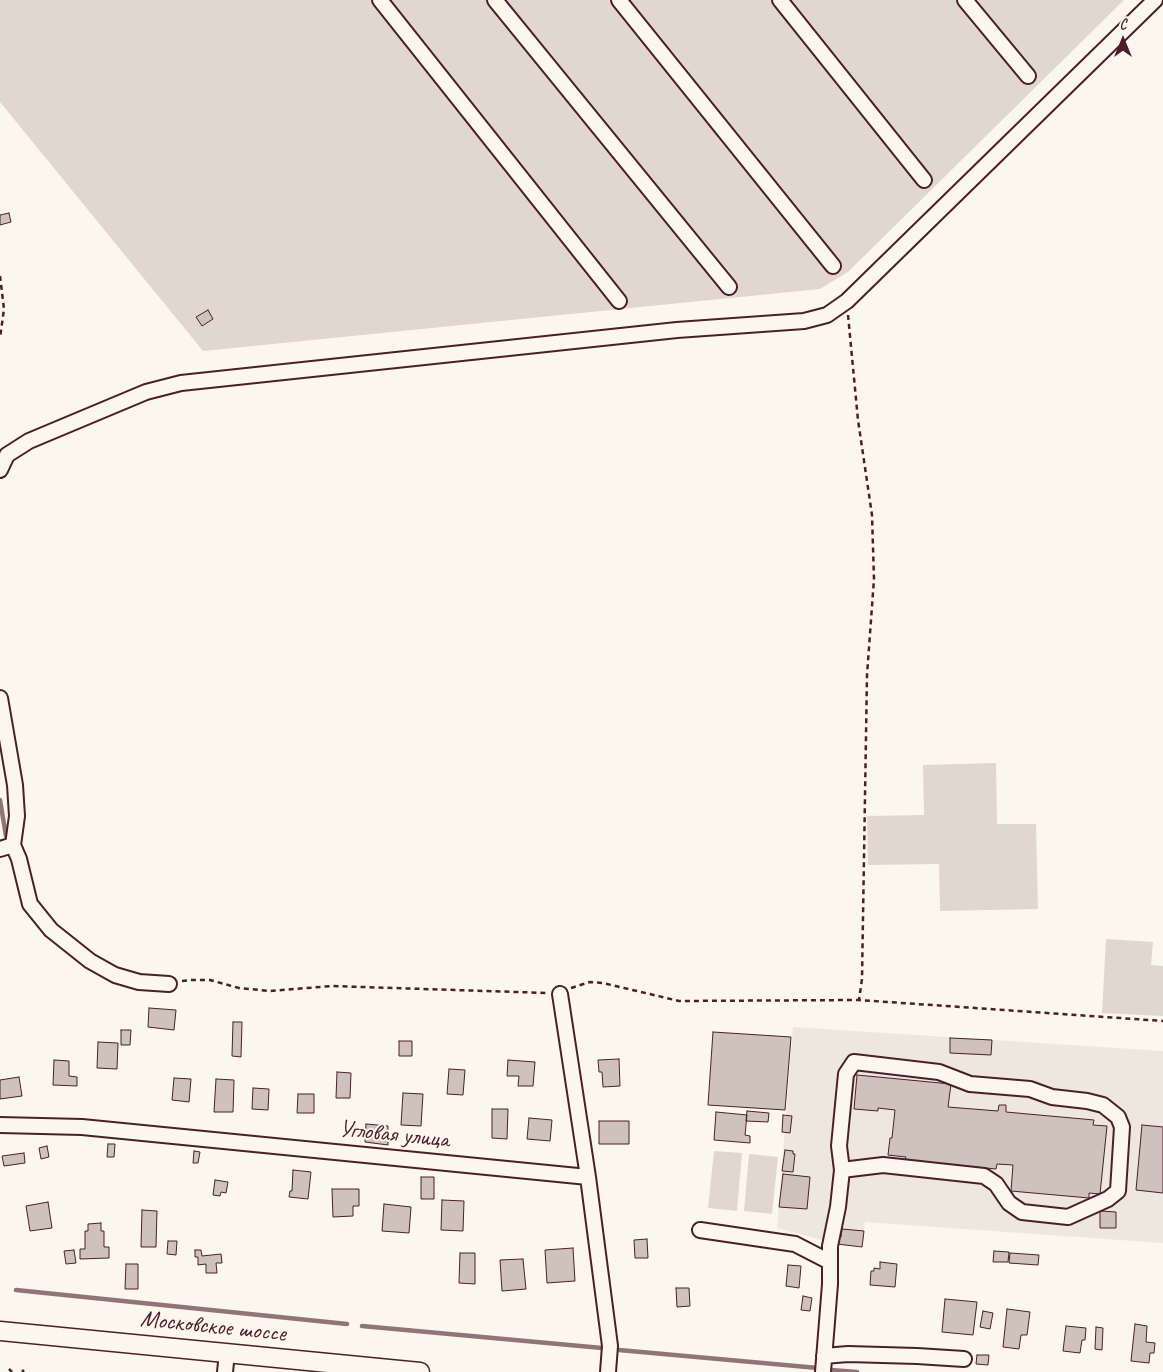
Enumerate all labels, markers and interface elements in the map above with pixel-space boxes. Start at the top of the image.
north arrow [1098,15,1148,65]
text: С [1120,16,1126,33]
street label: Угловая улица [338,1115,450,1155]
street label: Московское шоссе [139,1305,287,1349]

